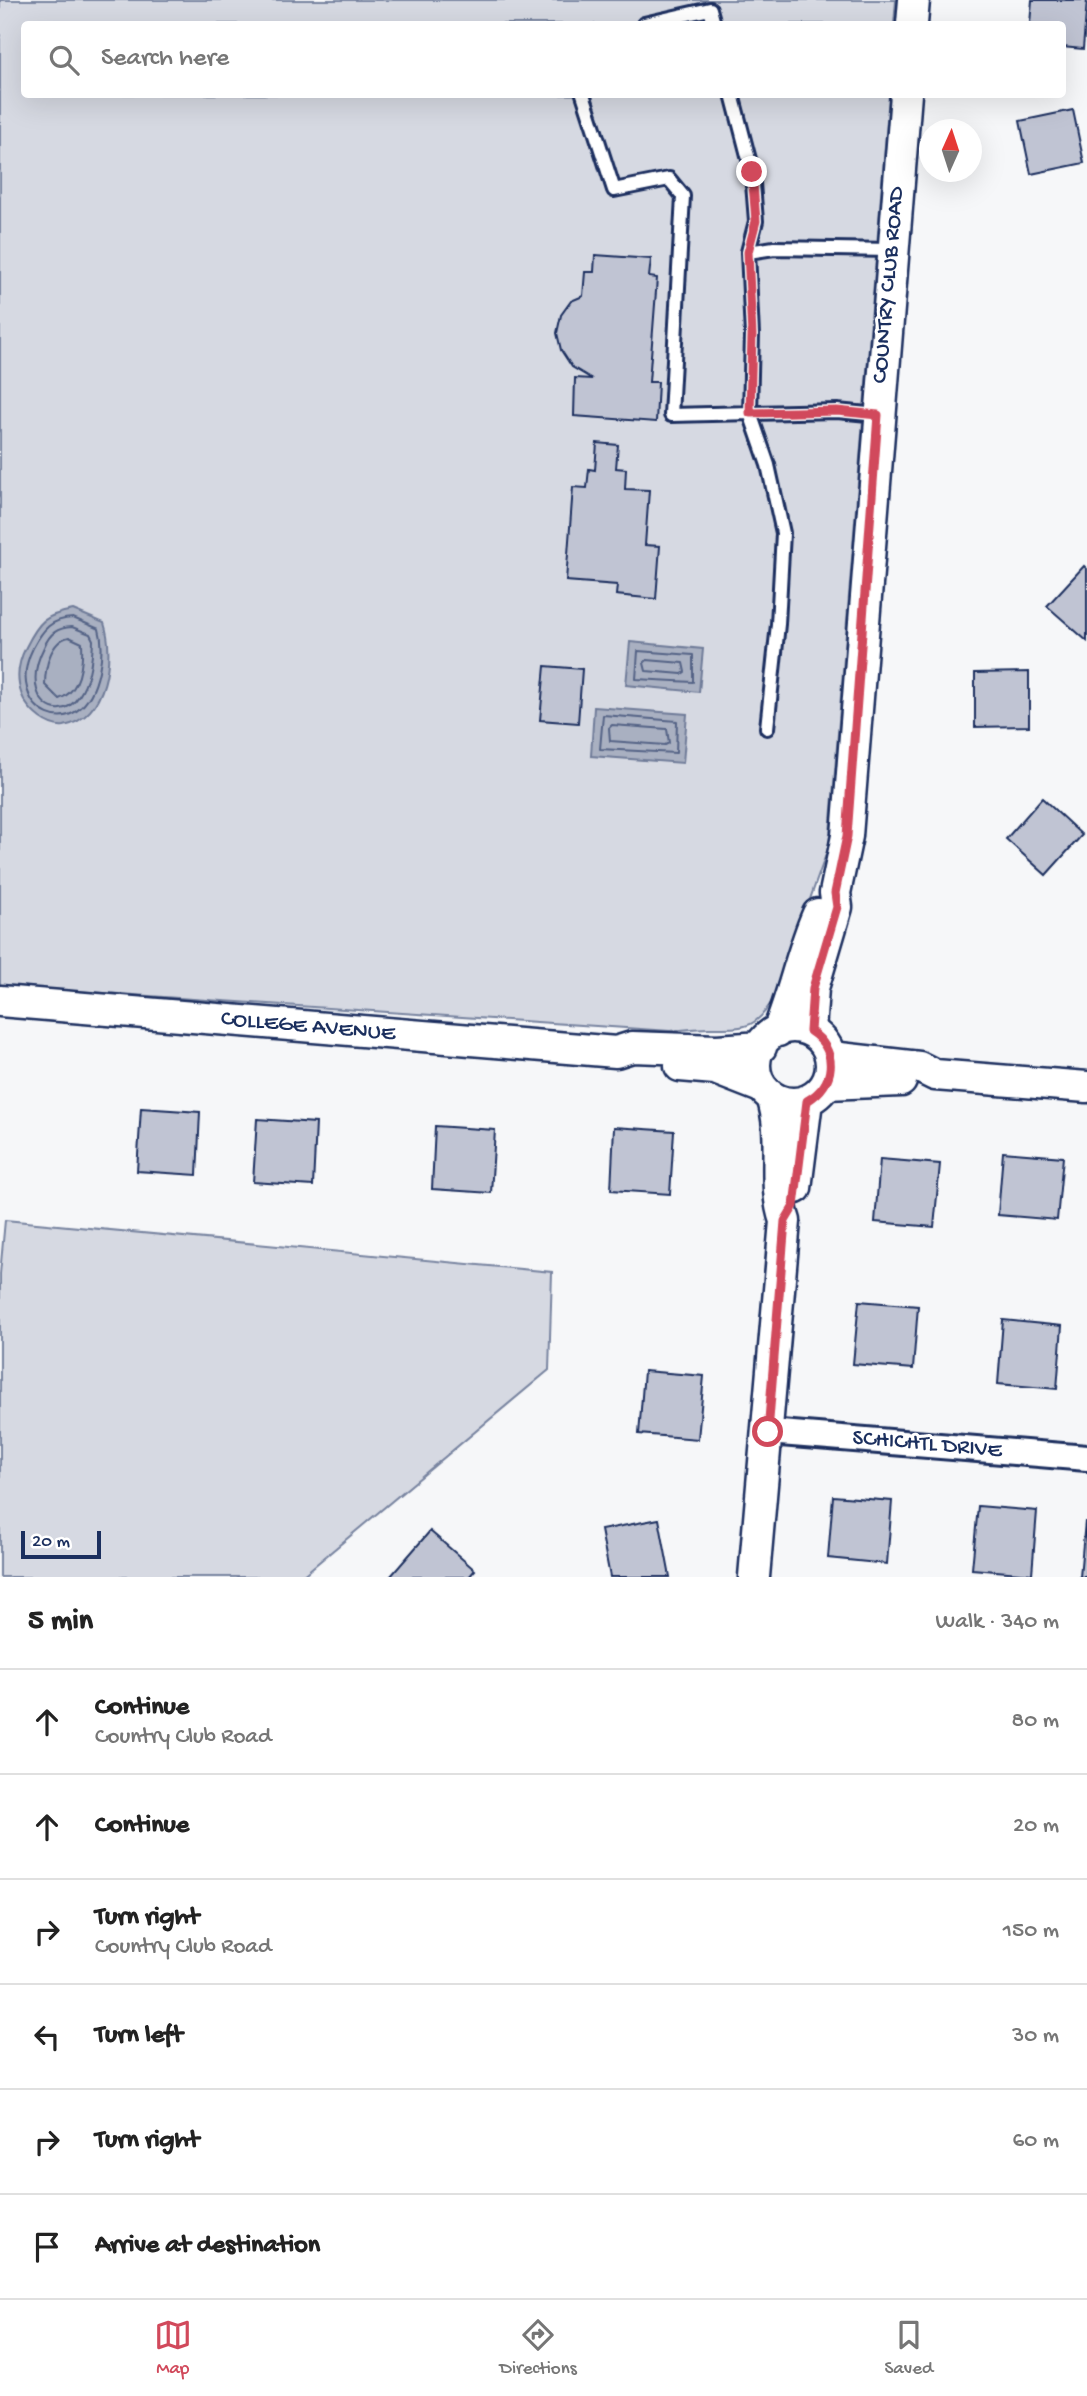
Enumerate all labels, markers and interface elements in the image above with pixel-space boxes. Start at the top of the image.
search box [21,21,1066,98]
icon: search [45,41,83,79]
text: Search here [101,44,229,75]
north arrow [919,119,982,182]
route end [736,156,767,187]
street label: COUNTRY CLUB ROAD [867,184,911,385]
street label: COLLEGE AVENUE [220,1006,398,1048]
route start [752,1416,783,1447]
street label: SCHICHTL DRIVE [851,1425,1004,1465]
scale bar [21,1528,102,1560]
text: 20 m [32,1531,70,1554]
text: 5 min [28,1605,93,1640]
text: Walk · 340 m [936,1609,1059,1636]
text: Continue [95,1693,189,1724]
icon: ahead [28,1703,66,1741]
text: 80 m [1012,1708,1059,1735]
text: Country Club Road [95,1724,272,1751]
icon: ahead [28,1808,66,1846]
text: Continue [95,1811,189,1842]
text: 20 m [1013,1813,1059,1840]
text: Turn right [95,1903,199,1934]
icon: right [28,1913,66,1951]
text: 150 m [1003,1918,1059,1945]
text: Country Club Road [95,1934,272,1961]
icon: left [28,2018,66,2056]
text: Turn left [95,2021,183,2052]
text: 30 m [1012,2023,1059,2050]
icon: right [28,2123,66,2161]
text: Turn right [95,2126,199,2157]
text: 60 m [1013,2128,1059,2155]
icon: arrive [28,2228,66,2266]
text: Arrive at destination [95,2231,320,2262]
tab: Map [154,2316,192,2381]
tab: Directions [500,2316,577,2381]
tab: Saved [884,2316,933,2381]

